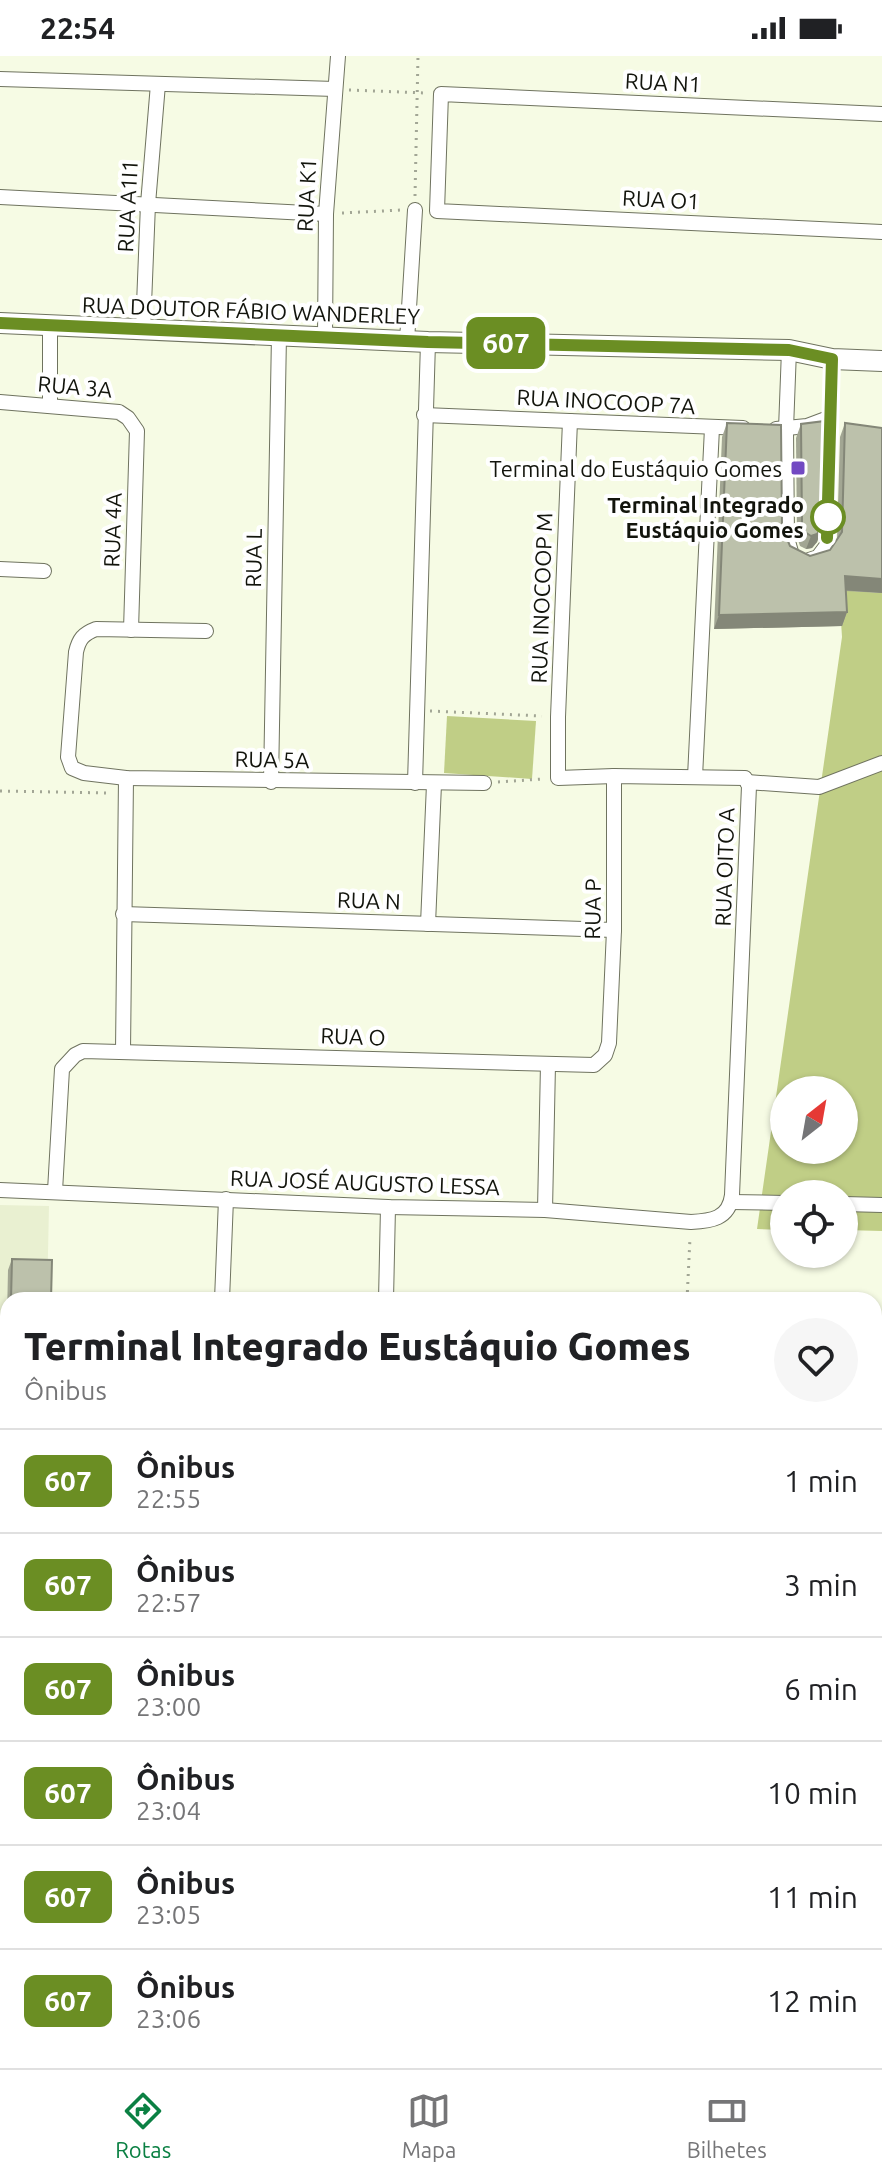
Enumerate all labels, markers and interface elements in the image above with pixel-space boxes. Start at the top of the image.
text: 22:54 [40,11,115,45]
street label: RUA N1 [624,68,702,96]
street label: RUA K1 [292,157,320,233]
street label: RUA A1I1 [112,159,142,253]
street label: RUA O1 [622,184,700,214]
street label: RUA DOUTOR FÁBIO WANDERLEY [82,291,421,328]
line badge: 607 [460,317,552,369]
text: 607 [482,327,530,358]
street label: RUA 3A [37,370,114,402]
street label: RUA INOCOOP 7A [516,384,697,418]
place label: Terminal do Eustáquio Gomes [490,456,782,481]
marker: Terminal do Eustáquio Gomes [789,459,807,477]
street label: RUA 4A [98,492,126,568]
place label: Terminal Integrado Eustáquio Gomes [607,492,804,542]
marker: Terminal Integrado Eustáquio Gomes [811,500,845,534]
street label: RUA INOCOOP M [526,512,556,684]
street label: RUA L [240,528,266,588]
street label: RUA 5A [234,746,310,772]
street label: RUA OITO A [709,806,739,927]
street label: RUA P [579,878,605,940]
street label: RUA N [337,886,401,914]
street label: RUA O [320,1022,386,1050]
north arrow [770,1076,858,1164]
map controls [770,1076,858,1268]
street label: RUA JOSÉ AUGUSTO LESSA [230,1164,501,1199]
button: locate [770,1180,858,1268]
button: heart [774,1318,858,1402]
text: Terminal Integrado Eustáquio Gomes [24,1325,691,1367]
text: Ônibus [24,1376,107,1405]
text: Ônibus [136,1450,235,1484]
text: 1 min [784,1464,858,1498]
text: 607 [44,1465,92,1496]
text: 22:55 [136,1484,201,1513]
text: Ônibus [136,1554,235,1588]
text: 3 min [784,1568,858,1602]
text: 607 [44,1569,92,1600]
text: 22:57 [136,1588,201,1617]
text: Ônibus [136,1658,235,1692]
text: 6 min [784,1672,858,1706]
text: 607 [44,1673,92,1704]
text: 23:00 [136,1692,201,1721]
text: Ônibus [136,1762,235,1796]
text: 10 min [767,1776,858,1810]
text: 607 [44,1777,92,1808]
text: 23:04 [136,1796,201,1825]
text: Ônibus [136,1866,235,1900]
text: 11 min [767,1880,858,1914]
text: 607 [44,1881,92,1912]
text: 23:05 [136,1900,201,1929]
text: Ônibus [136,1970,235,2004]
text: 12 min [767,1984,858,2018]
text: 607 [44,1985,92,2016]
text: 23:06 [136,2004,201,2033]
tab: Rotas [115,2089,171,2162]
tab: Mapa [402,2089,456,2162]
tab: Bilhetes [687,2089,767,2162]

